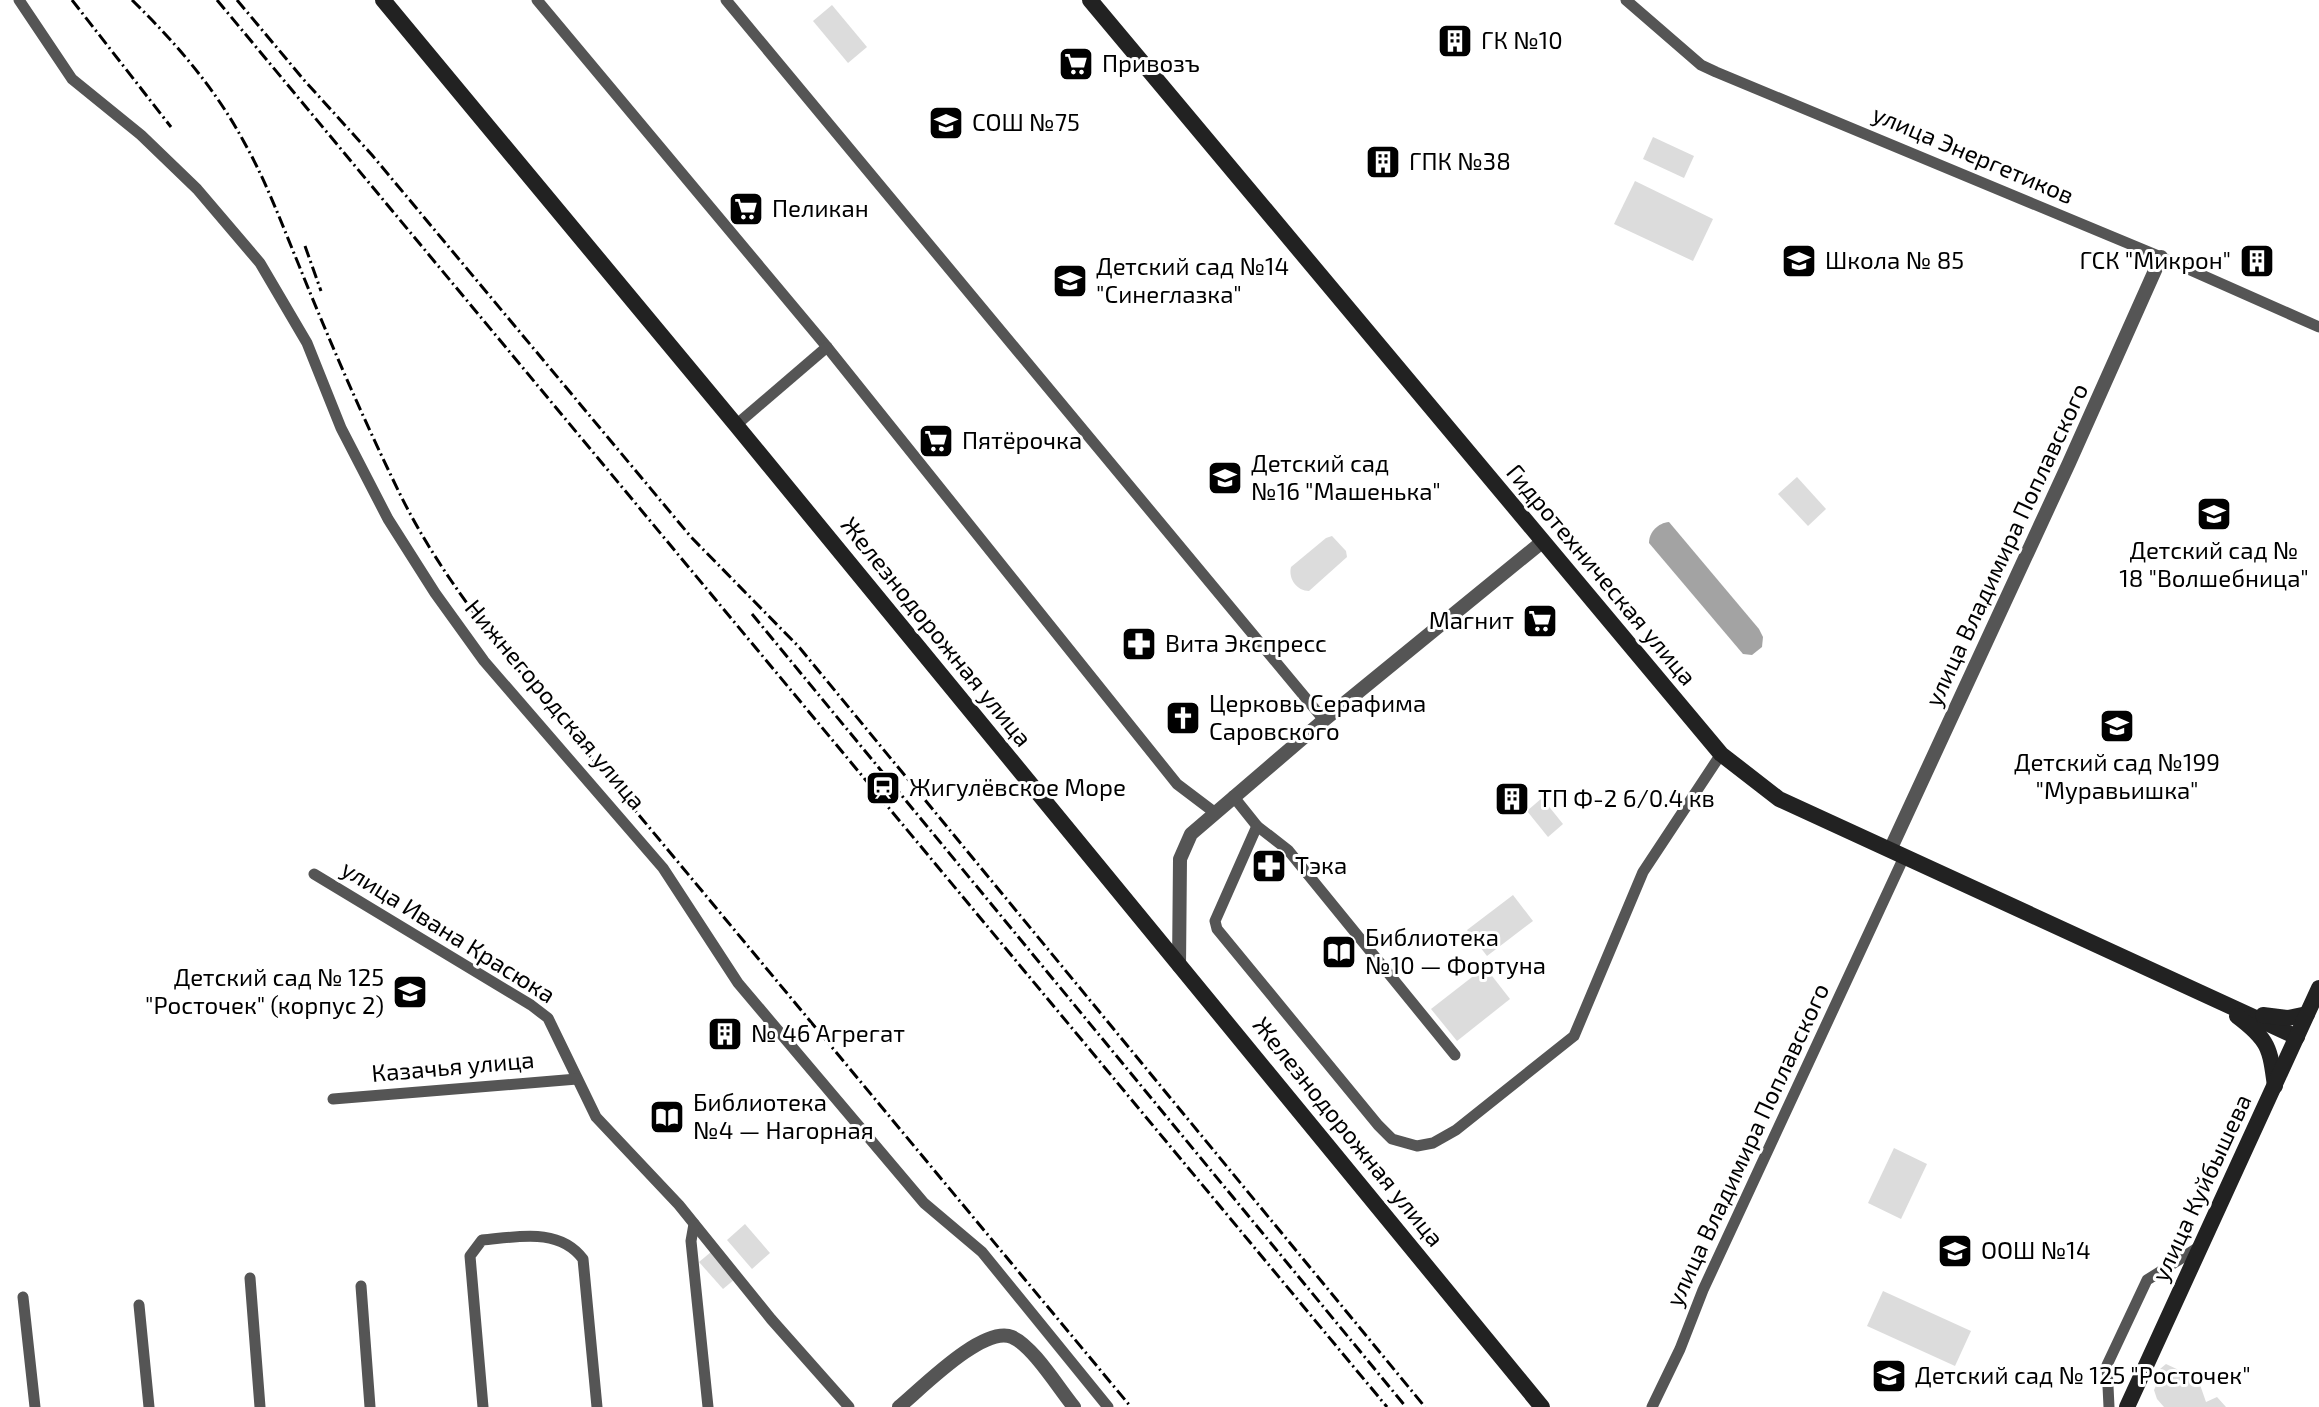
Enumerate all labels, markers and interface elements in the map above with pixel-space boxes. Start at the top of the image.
building icon: ГК №10 [1436,22,1474,60]
place label: ГК №10 [1481,25,1563,54]
supermarket icon: Привозъ [1057,45,1095,83]
place label: Привозъ [1102,48,1200,77]
street label: улица Энергетиков [1868,98,2079,210]
school or university icon: СОШ №75 [927,104,965,142]
place label: СОШ №75 [972,107,1080,136]
building icon: ГПК №38 [1364,143,1402,181]
place label: ГПК №38 [1409,146,1511,175]
supermarket icon: Пеликан [727,190,765,228]
place label: Пеликан [772,193,869,222]
school or university icon: Школа № 85 [1780,242,1818,280]
building icon: ГСК "Микрон" [2238,242,2276,280]
place label: Школа № 85 [1825,245,1964,274]
place label: ГСК "Микрон" [2079,245,2231,274]
place label: Детский сад №14 "Синеглазка" [1096,251,1289,308]
school or university icon: Детский сад №14 "Синеглазка" [1051,262,1089,300]
street label: улица Владимира Поплавского [1918,378,2094,711]
supermarket icon: Пятёрочка [917,422,955,460]
place label: Пятёрочка [962,425,1082,454]
place label: Детский сад №16 "Машенька" [1251,448,1441,505]
street label: Гидротехническая улица [1500,458,1703,691]
school or university icon: Детский сад №16 "Машенька" [1206,459,1244,497]
school or university icon: Детский сад № 18 "Волшебница" [2195,495,2233,533]
street label: Железнодорожная улица [835,510,1039,752]
place label: Детский сад № 18 "Волшебница" [2119,535,2309,592]
street label: Нижнегородская улица [459,593,653,816]
supermarket icon: Магнит [1521,602,1559,640]
place label: Магнит [1429,605,1514,634]
pharmacy icon: Вита Экспресс [1120,625,1158,663]
place label: Вита Экспресс [1165,628,1327,657]
place label: Церковь Серафима Саровского [1209,688,1426,745]
church icon: Церковь Серафима Саровского [1164,699,1202,737]
school or university icon: Детский сад №199 "Муравьишка" [2098,707,2136,745]
place label: Детский сад №199 "Муравьишка" [2014,747,2220,805]
station icon: Жигулёвское Море [864,769,902,807]
place label: Жигулёвское Море [909,772,1126,802]
building icon: ТП Ф-2 6/0.4 кв [1493,780,1531,818]
place label: ТП Ф-2 6/0.4 кв [1538,783,1715,812]
pharmacy icon: Тэка [1250,847,1288,885]
place label: Тэка [1295,850,1347,879]
street label: улица Ивана Красюка [336,853,561,1009]
place label: Библиотека №10 — Фортуна [1365,922,1546,980]
library icon: Библиотека №10 — Фортуна [1320,933,1358,971]
place label: Детский сад № 125 "Росточек" (корпус 2) [145,962,384,1020]
school or university icon: Детский сад № 125 "Росточек" (корпус 2) [391,973,429,1011]
street label: улица Владимира Поплавского [1659,978,1835,1311]
street label: Железнодорожная улица [1247,1010,1451,1252]
building icon: № 46 Агрегат [706,1015,744,1053]
place label: № 46 Агрегат [751,1018,905,1047]
street label: Казачья улица [370,1044,536,1088]
place label: Библиотека №4 — Нагорная [693,1087,874,1144]
street label: улица Куйбышева [2145,1089,2258,1286]
library icon: Библиотека №4 — Нагорная [648,1098,686,1136]
school or university icon: ООШ №14 [1936,1232,1974,1270]
place label: ООШ №14 [1981,1235,2091,1264]
school or university icon: Детский сад № 125 "Росточек" [1870,1357,1908,1395]
place label: Детский сад № 125 "Росточек" [1915,1360,2251,1389]

